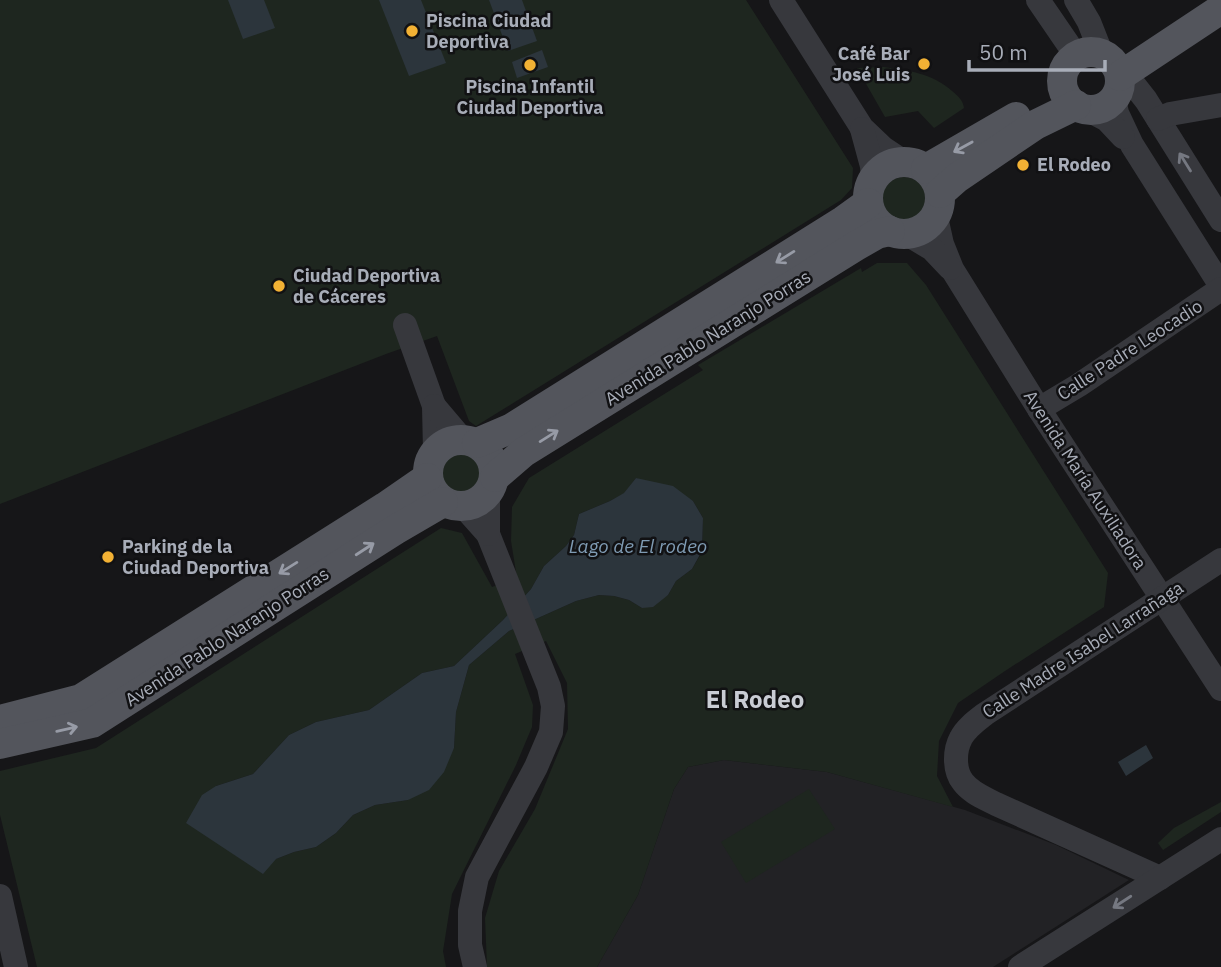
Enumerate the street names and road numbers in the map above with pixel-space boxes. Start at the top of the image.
street label: Avenida Pablo Naranjo Porras [601,265,815,411]
street label: Calle Padre Leocadio [1053,294,1207,405]
street label: Avenida María Auxiliadora [1019,386,1152,574]
street label: Avenida Pablo Naranjo Porras [120,562,333,711]
street label: Calle Madre Isabel Larrañaga [978,576,1188,723]

